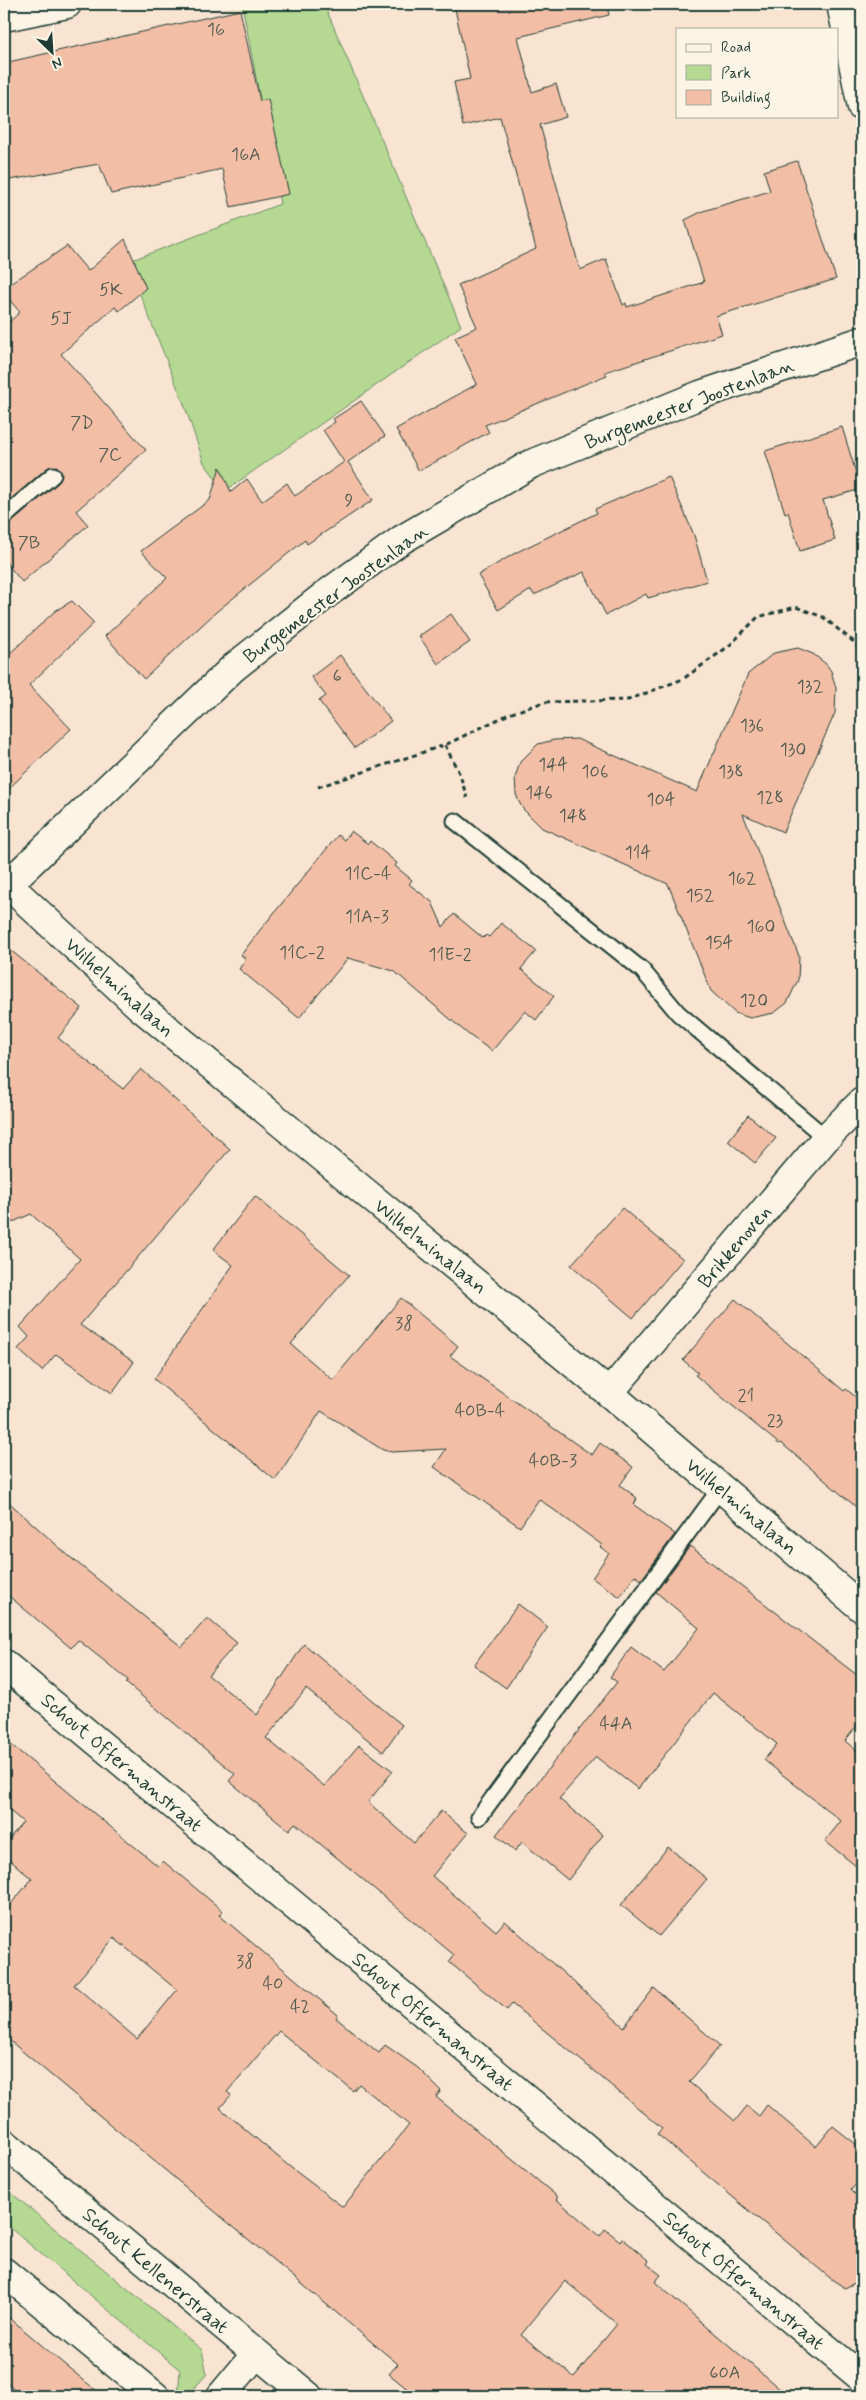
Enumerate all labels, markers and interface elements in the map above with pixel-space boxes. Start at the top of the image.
house number: 16 [207,18,225,42]
north arrow [28,28,78,78]
legend [676,28,838,118]
text: Road [721,38,751,58]
text: N [49,53,65,73]
text: Park [721,64,751,84]
text: Building [721,88,771,109]
house number: 16A [231,143,261,167]
house number: 5K [99,278,123,302]
house number: 5J [50,307,72,331]
street label: Burgemeester Joostenlaan [581,352,799,458]
house number: 7D [70,411,94,435]
house number: 7C [98,443,122,467]
house number: 9 [345,489,354,513]
street label: Burgemeester Joostenlaan [238,518,435,671]
house number: 7B [18,531,40,555]
house number: 6 [332,664,342,688]
house number: 132 [797,675,823,699]
house number: 136 [740,714,764,738]
house number: 130 [780,738,806,762]
house number: 144 [538,753,568,777]
house number: 106 [582,760,608,784]
house number: 138 [718,760,744,784]
house number: 146 [525,781,553,805]
house number: 128 [756,786,784,810]
house number: 104 [647,788,676,812]
house number: 148 [559,804,587,828]
house number: 114 [625,841,652,865]
house number: 11C-4 [344,862,392,886]
house number: 162 [728,867,757,891]
house number: 152 [686,884,714,908]
house number: 11A-3 [345,905,389,929]
house number: 160 [747,915,775,939]
house number: 154 [705,931,734,955]
street label: Wilhelminalaan [59,932,179,1044]
house number: 11C-2 [279,941,325,965]
house number: 11E-2 [428,943,472,967]
house number: 120 [740,989,768,1013]
street label: Wilhelminalaan [368,1193,492,1301]
street label: Brikkenoven [692,1199,778,1294]
house number: 38 [395,1312,413,1336]
house number: 21 [738,1384,754,1408]
house number: 40B-4 [455,1399,505,1423]
house number: 23 [767,1409,784,1433]
house number: 40B-3 [529,1449,577,1473]
street label: Wilhelminalaan [679,1452,803,1562]
street label: Schout Offermanstraat [34,1687,208,1839]
house number: 44A [599,1712,633,1736]
street label: Schout Offermanstraat [345,1946,519,2098]
house number: 38 [236,1950,254,1974]
house number: 40 [263,1972,283,1996]
house number: 42 [290,1995,310,2019]
street label: Schout Kellenerstraat [76,2202,234,2341]
street label: Schout Offermanstraat [656,2205,830,2357]
house number: 60A [709,2361,741,2385]

